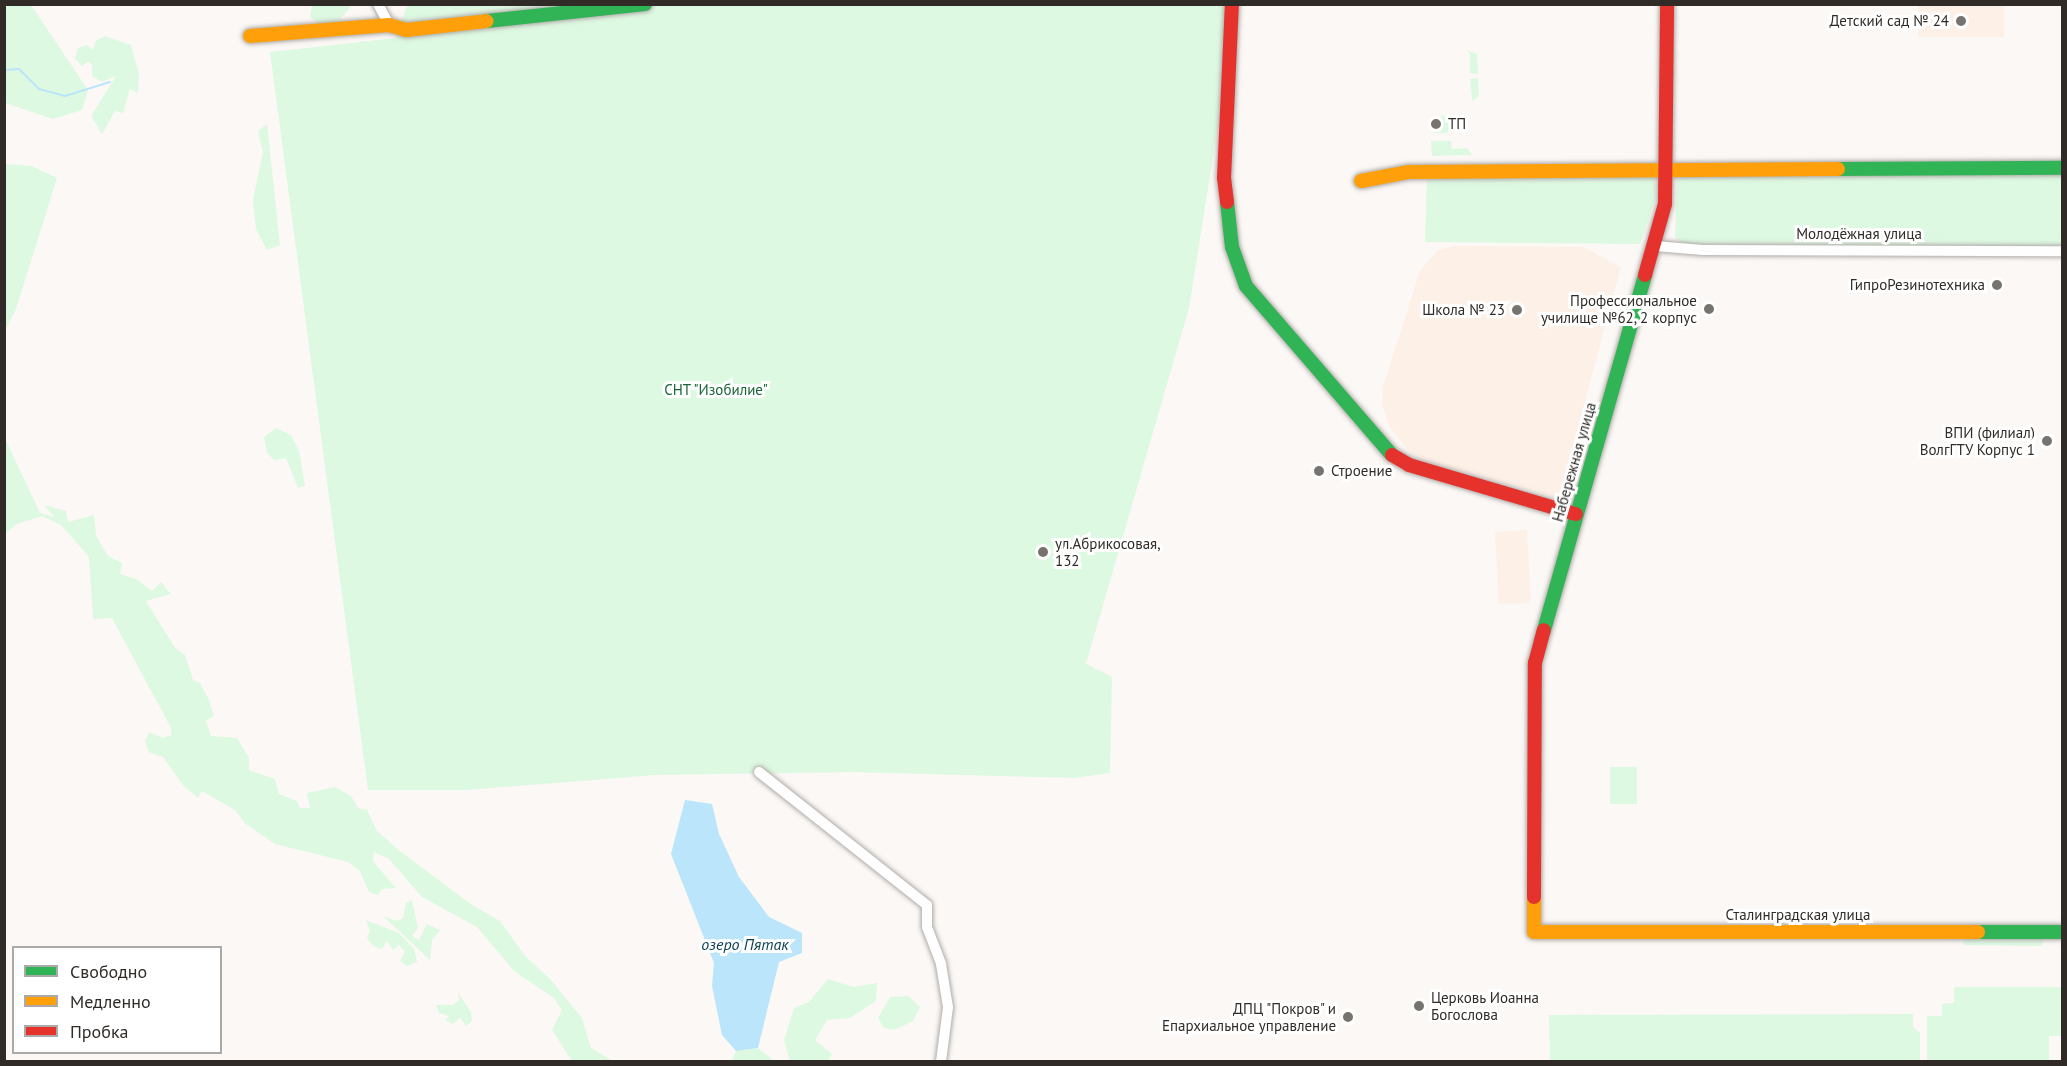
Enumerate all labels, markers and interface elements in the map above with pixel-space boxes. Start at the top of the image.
place label: Детский сад № 24 [1830,12,1949,30]
marker: Детский сад № 24 [1954,14,1968,28]
place label: ТП [1448,115,1466,133]
marker: ТП [1429,117,1443,131]
street label: Молодёжная улица [1796,225,1922,243]
place label: ГипроРезинотехника [1850,276,1985,294]
marker: ГипроРезинотехника [1990,278,2004,292]
place label: Профессиональное училище №62, 2 корпус [1540,291,1697,326]
place label: Школа № 23 [1422,301,1505,319]
marker: Профессиональное училище №62, 2 корпус [1702,302,1716,316]
marker: Школа № 23 [1510,303,1524,317]
park label: СНТ "Изобилие" [663,381,769,399]
street label: Набережная улица [1548,400,1600,524]
place label: ВПИ (филиал) ВолгГТУ Корпус 1 [1919,423,2035,458]
marker: ВПИ (филиал) ВолгГТУ Корпус 1 [2040,434,2054,448]
place label: Строение [1331,462,1392,480]
marker: Строение [1312,464,1326,478]
place label: ул.Абрикосовая, 132 [1055,534,1161,569]
marker: ул.Абрикосовая, 132 [1036,545,1050,559]
street label: Сталинградская улица [1726,906,1870,924]
water label: озеро Пятак [701,934,789,954]
legend [12,946,222,1054]
text: Свободно [70,960,147,983]
place label: Церковь Иоанна Богослова [1431,988,1540,1023]
text: Медленно [70,990,151,1013]
place label: ДПЦ "Покров" и Епархиальное управление [1162,999,1336,1034]
marker: Церковь Иоанна Богослова [1412,999,1426,1013]
marker: ДПЦ "Покров" и Епархиальное управление [1341,1010,1355,1024]
text: Пробка [70,1020,128,1043]

